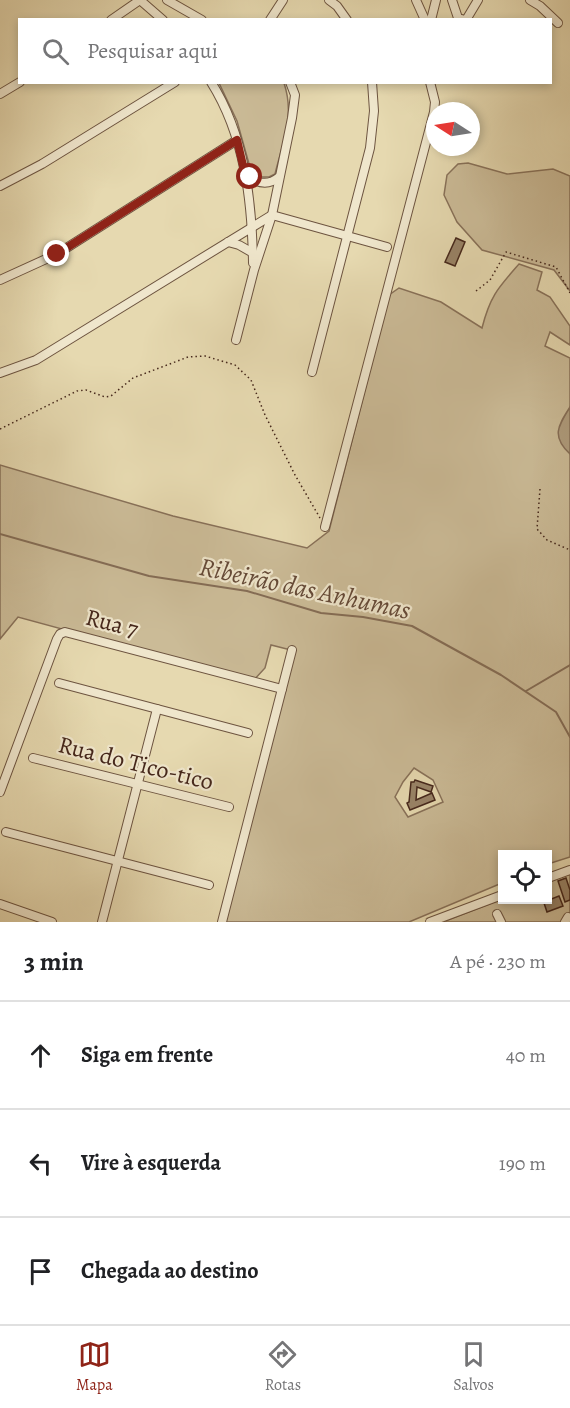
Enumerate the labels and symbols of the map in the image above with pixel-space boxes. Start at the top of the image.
north arrow [426,102,480,156]
route start [236,163,262,189]
route end [43,240,69,266]
water label: Ribeirão das Anhumas [196,549,414,628]
street label: Rua 7 [82,601,143,646]
street label: Rua do Tico-tico [55,728,217,798]

